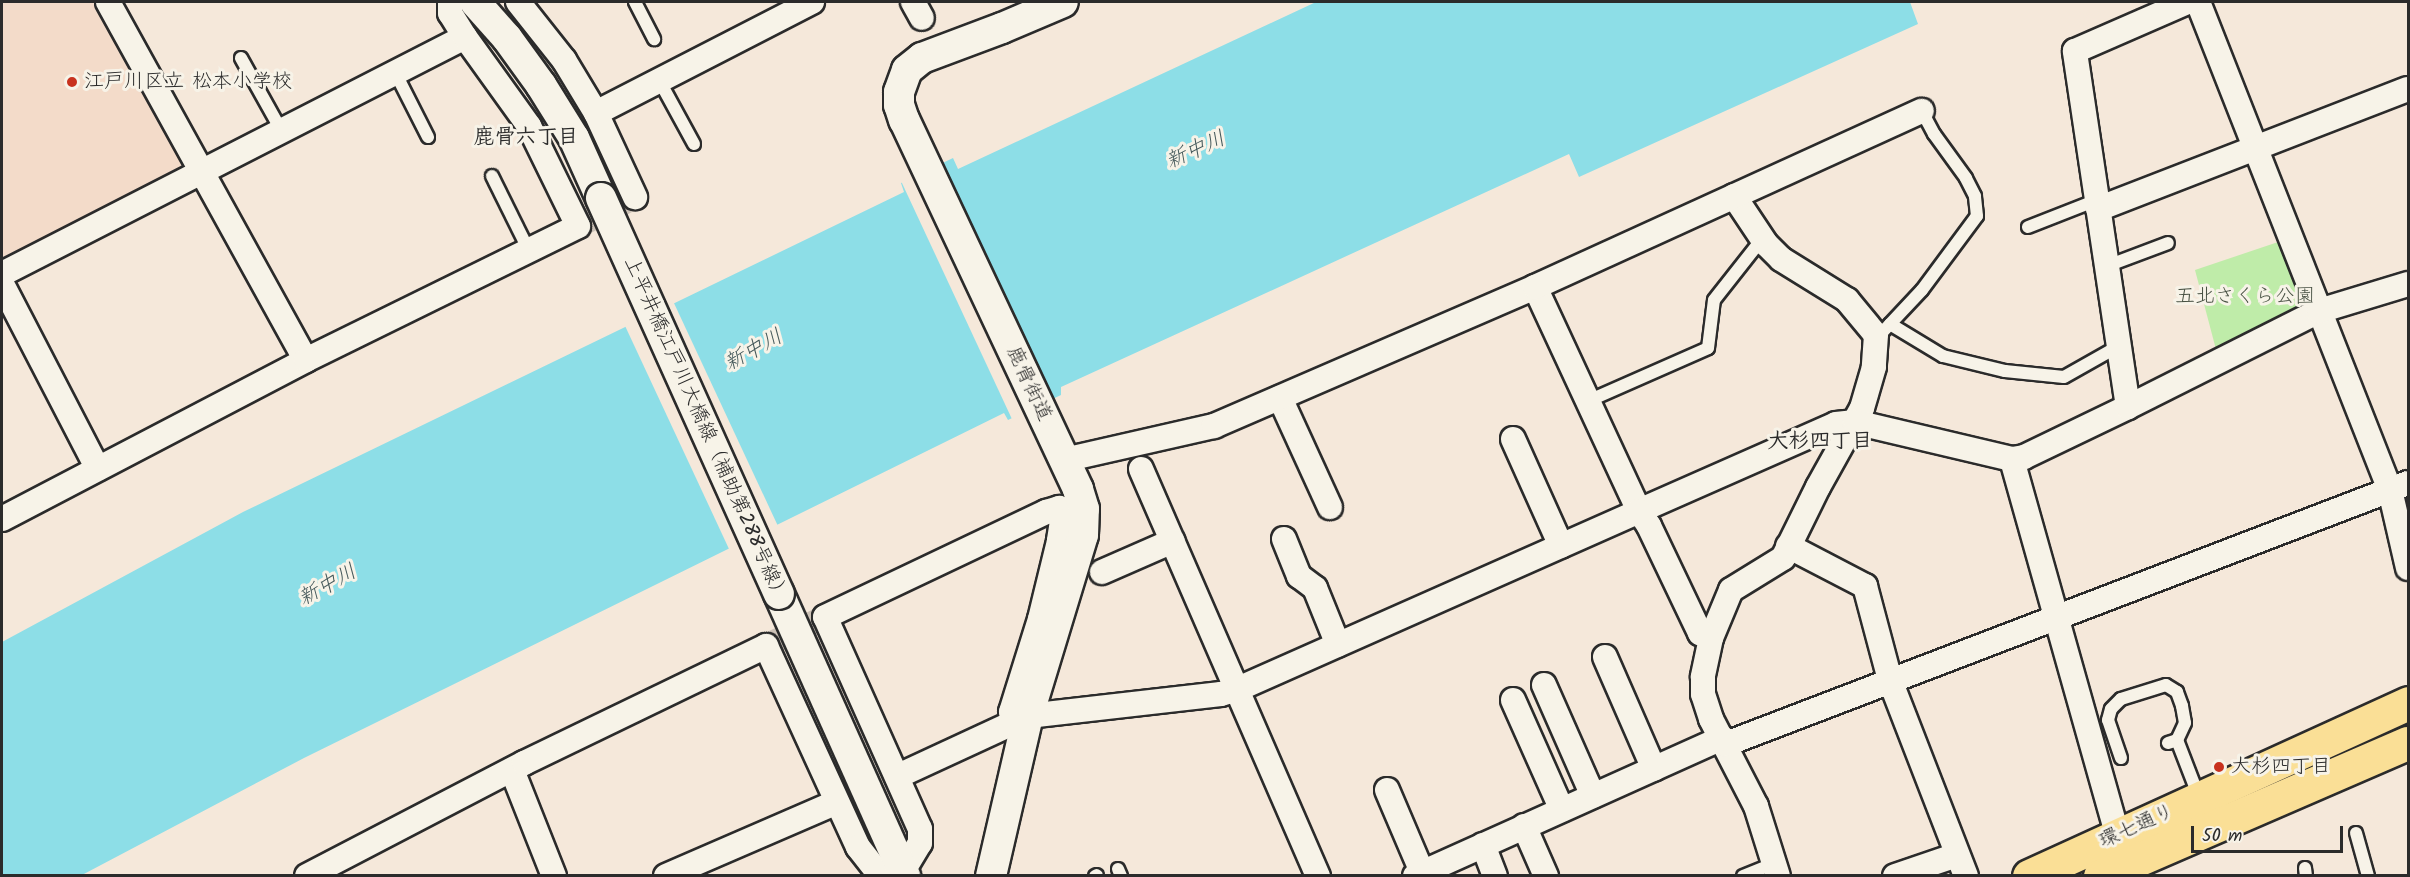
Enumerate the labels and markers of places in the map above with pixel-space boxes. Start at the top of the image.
place label: 江戸川区立 松本小学校 [84,70,292,94]
marker: 江戸川区立 松本小学校 [65,75,79,89]
place label: 大杉四丁目 [2231,755,2331,779]
marker: 大杉四丁目 [2212,760,2226,774]

